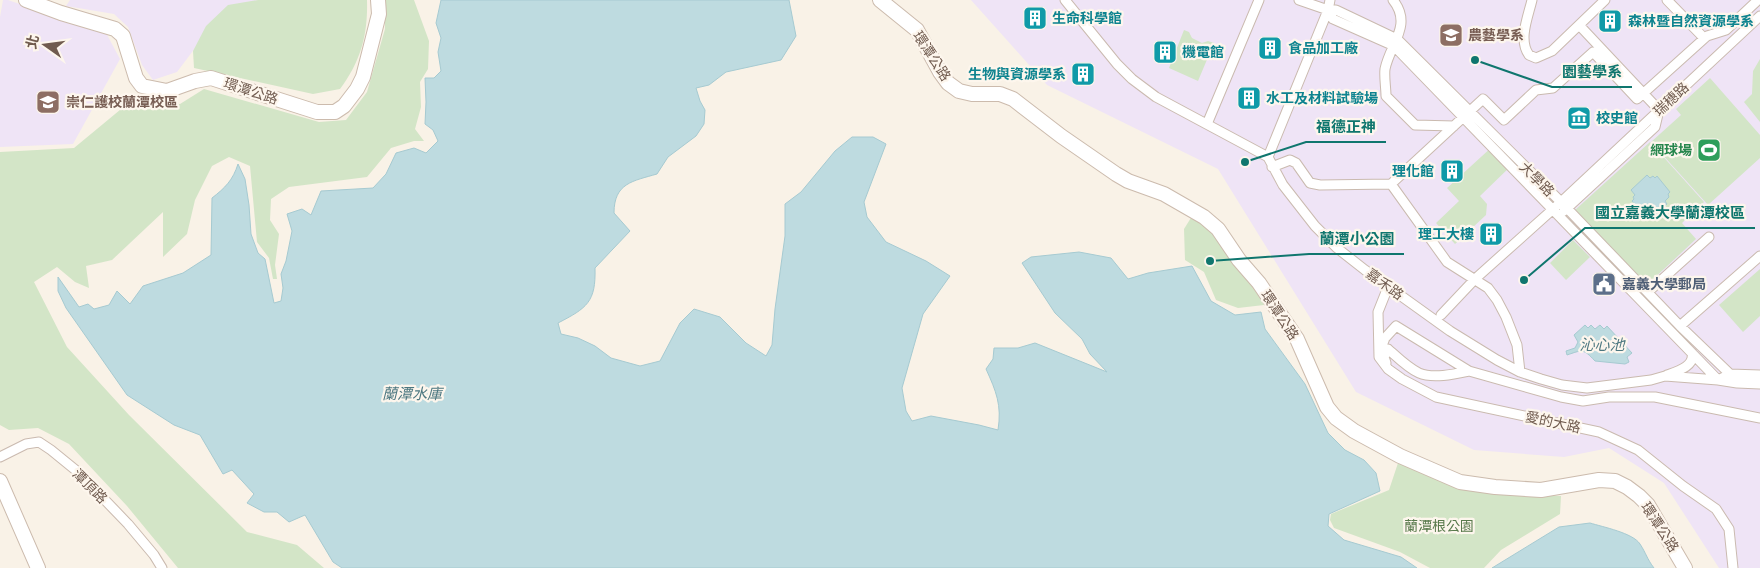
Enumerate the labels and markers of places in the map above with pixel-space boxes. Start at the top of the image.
building icon: 生命科學館 [1022,5,1048,31]
building icon: 森林暨自然資源學系 [1597,8,1623,34]
place label: 生命科學館 [1052,10,1122,26]
place label: 森林暨自然資源學系 [1628,13,1754,29]
school or university icon: 農藝學系 [1438,22,1464,48]
place label: 農藝學系 [1468,27,1524,43]
building icon: 食品加工廠 [1257,35,1283,61]
building icon: 機電館 [1152,39,1178,65]
place label: 食品加工廠 [1288,40,1358,56]
place label: 機電館 [1182,44,1224,60]
callout: 園藝學系 [1552,57,1632,87]
building icon: 生物與資源學系 [1070,61,1096,87]
place label: 生物與資源學系 [968,66,1066,82]
building icon: 水工及材料試驗場 [1236,85,1262,111]
school or university icon: 崇仁護校蘭潭校區 [35,89,61,115]
place label: 水工及材料試驗場 [1266,90,1378,106]
place label: 崇仁護校蘭潭校區 [66,94,178,110]
museum icon: 校史館 [1566,105,1592,131]
place label: 校史館 [1596,110,1638,126]
callout: 福德正神 [1306,112,1386,142]
sports icon: 網球場 [1696,137,1722,163]
place label: 網球場 [1650,142,1692,158]
building icon: 理化館 [1439,158,1465,184]
place label: 理化館 [1392,163,1434,179]
callout: 國立嘉義大學蘭潭校區 [1585,198,1755,228]
building icon: 理工大樓 [1478,221,1504,247]
callout: 蘭潭小公園 [1309,224,1404,254]
place label: 理工大樓 [1418,226,1474,242]
public building icon: 嘉義大學郵局 [1591,271,1617,297]
place label: 嘉義大學郵局 [1622,276,1706,292]

